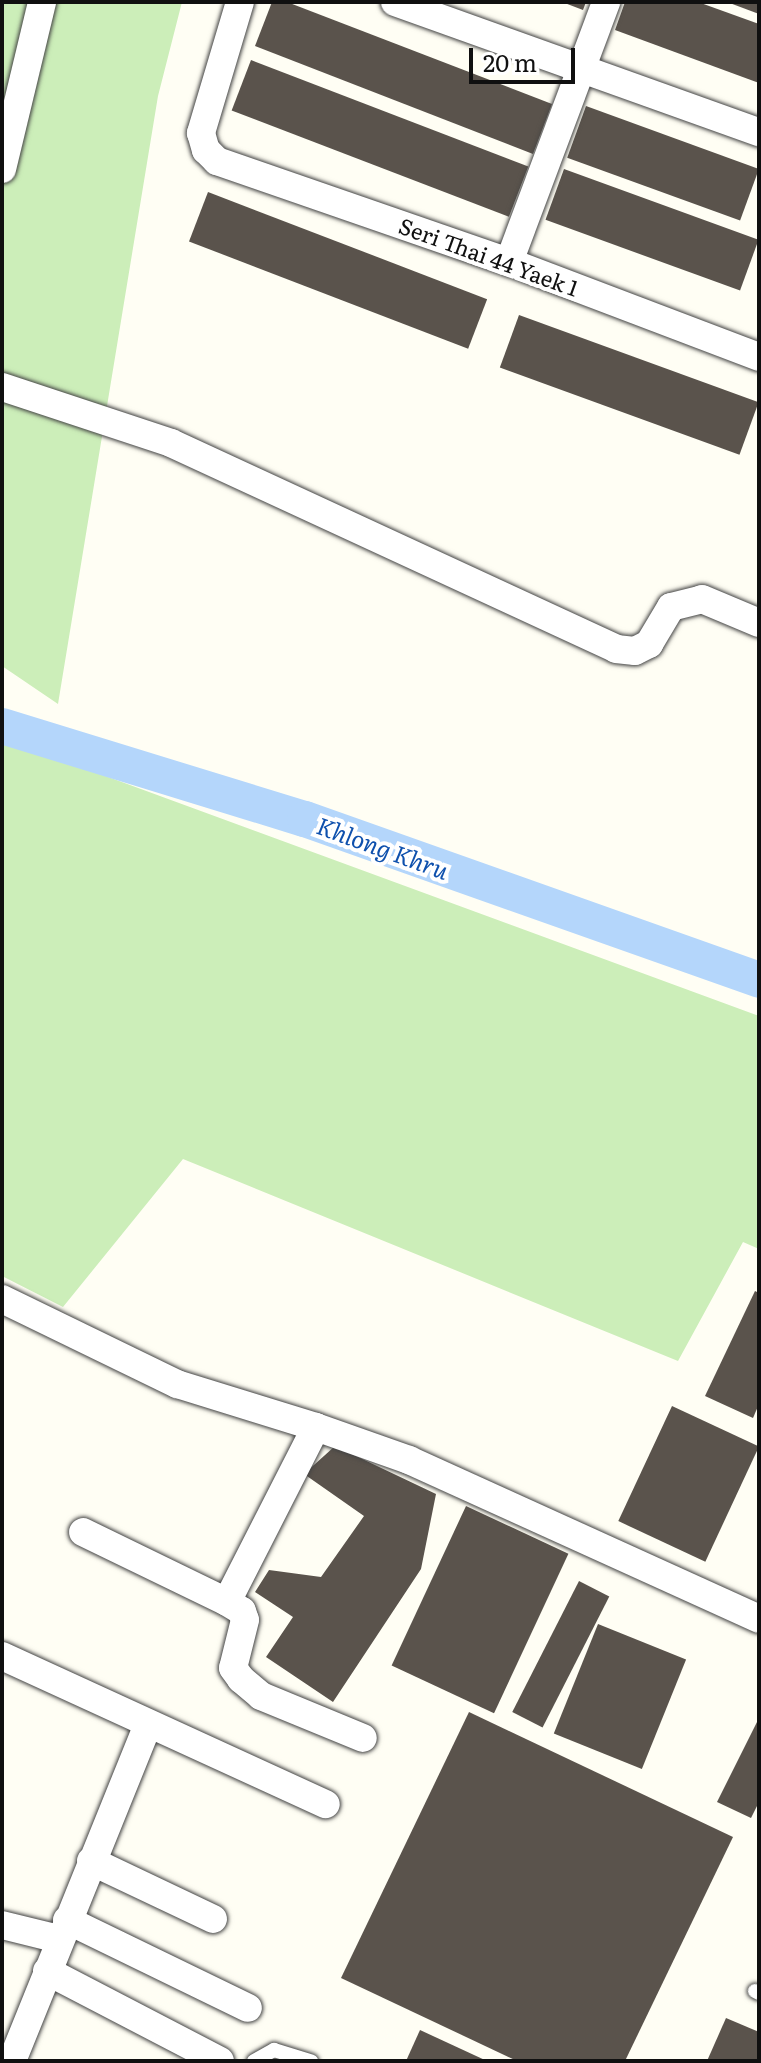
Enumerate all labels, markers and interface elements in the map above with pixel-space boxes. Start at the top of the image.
scale bar [473,32,579,82]
text: 20 m [483,44,537,79]
street label: Seri Thai 44 Yaek 1 [396,211,582,301]
water label: Khlong Khru [313,810,453,884]

